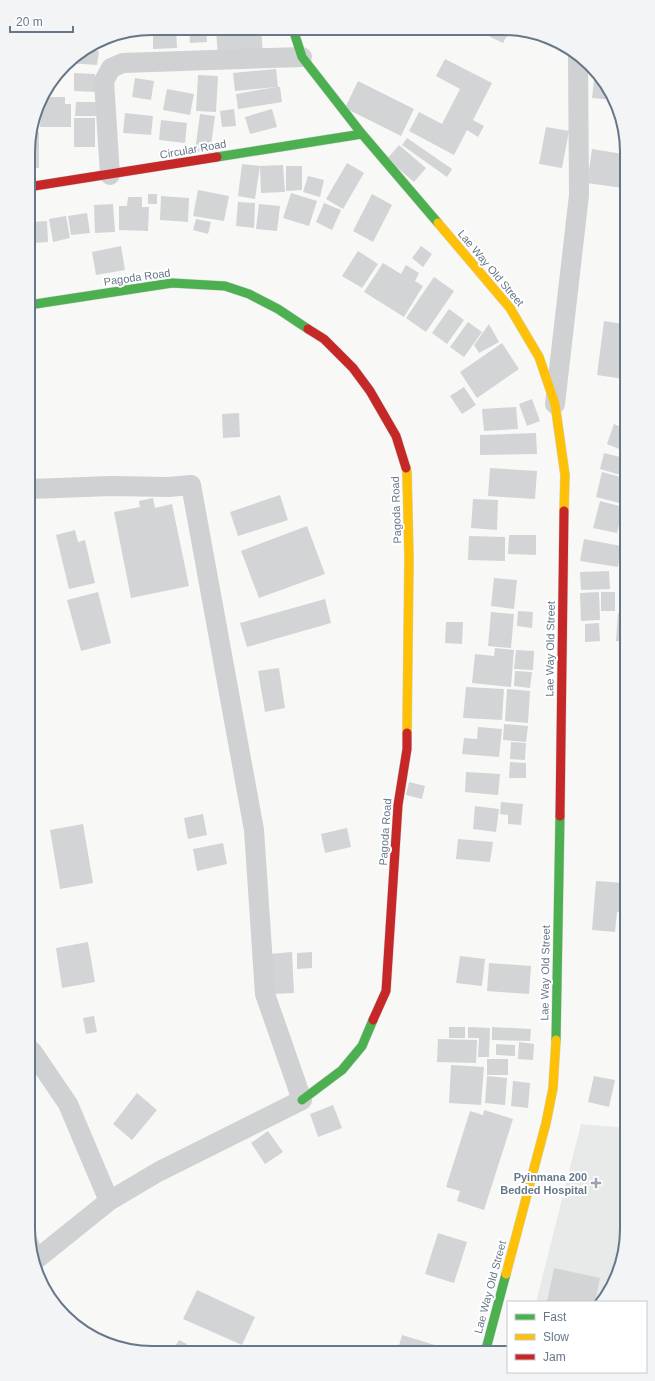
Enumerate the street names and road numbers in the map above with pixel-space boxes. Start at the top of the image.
street label: Circular Road [159,137,227,161]
street label: Lae Way Old Street [456,228,526,308]
street label: Pagoda Road [103,266,171,288]
street label: Pagoda Road [389,476,403,544]
street label: Lae Way Old Street [543,601,557,697]
street label: Pagoda Road [377,798,393,866]
street label: Lae Way Old Street [538,925,552,1021]
street label: Lae Way Old Street [472,1239,508,1335]

